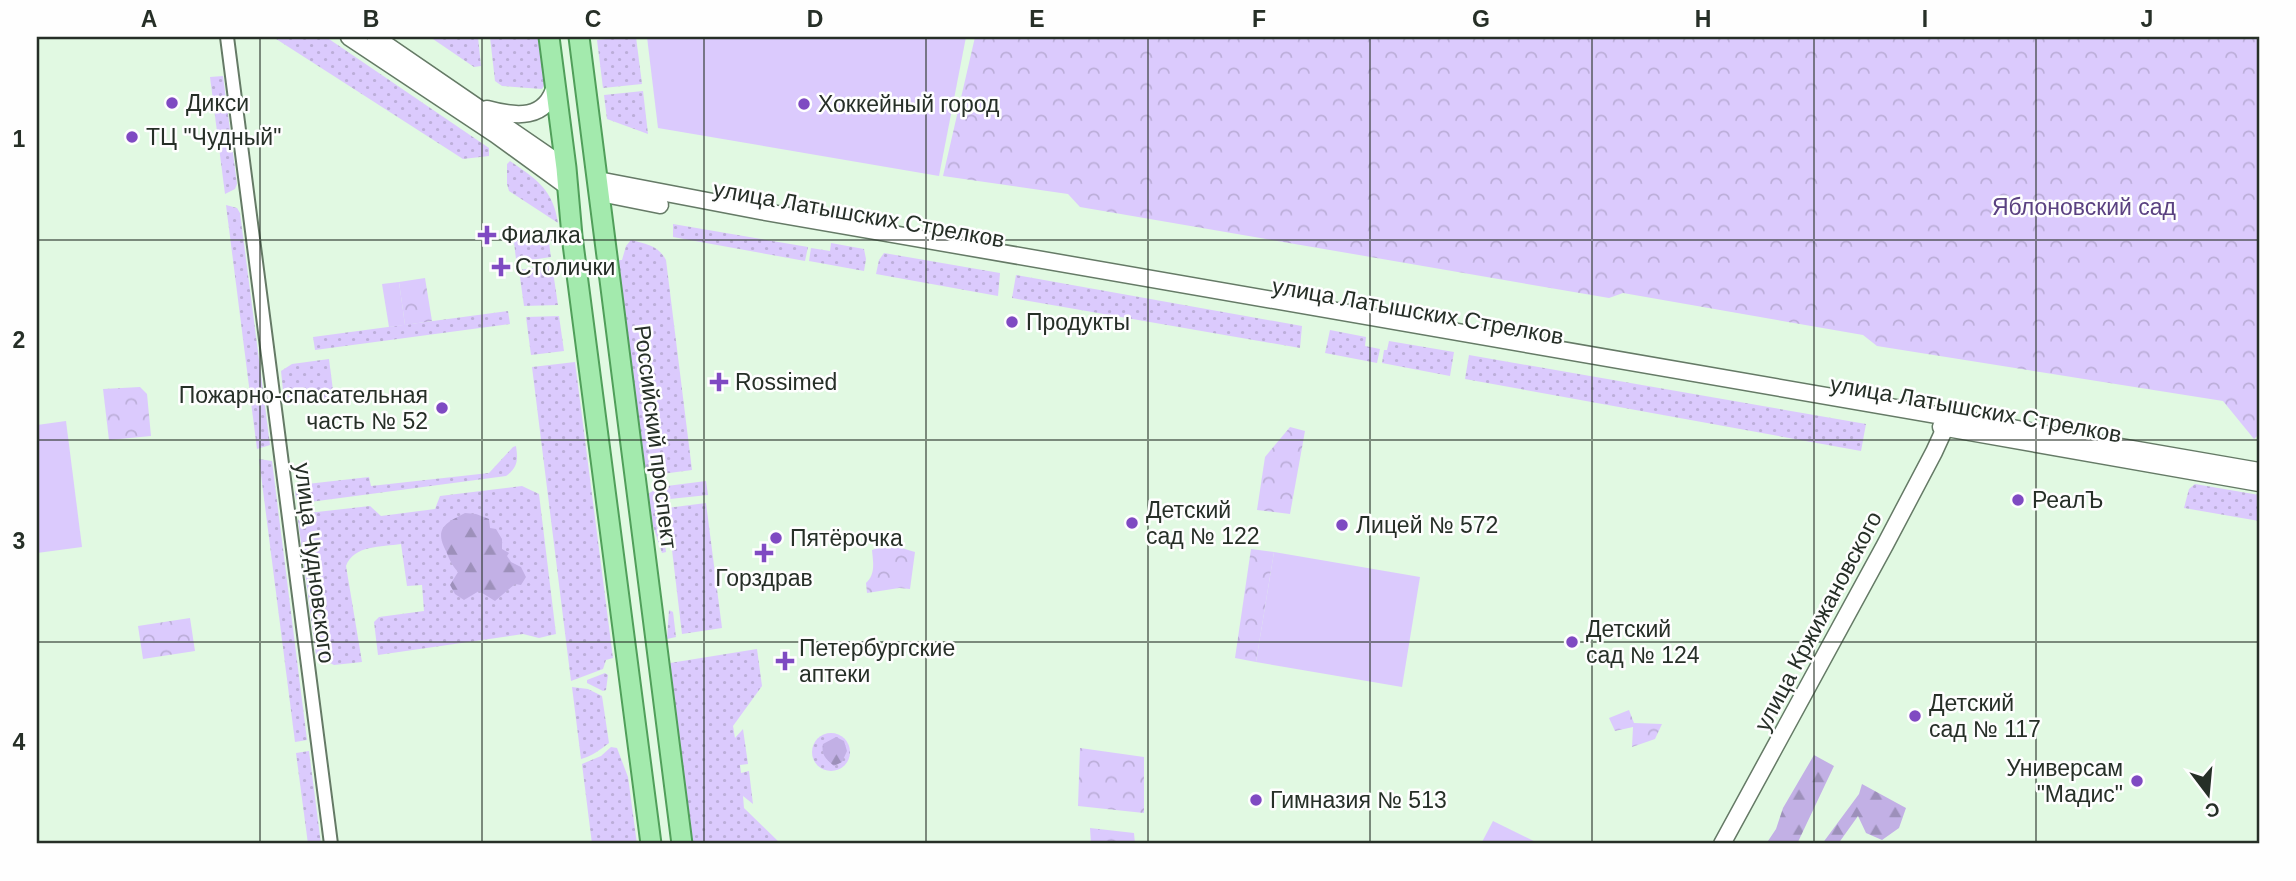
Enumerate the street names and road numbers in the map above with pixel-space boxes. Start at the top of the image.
street label: улица Латышских Стрелков [711,176,1007,252]
street label: улица Латышских Стрелков [1270,273,1566,349]
street label: Российский проспект [629,324,683,551]
street label: улица Латышских Стрелков [1828,371,2124,447]
street label: улица Чудновского [290,461,340,665]
street label: улица Кржижановского [1749,507,1887,735]

